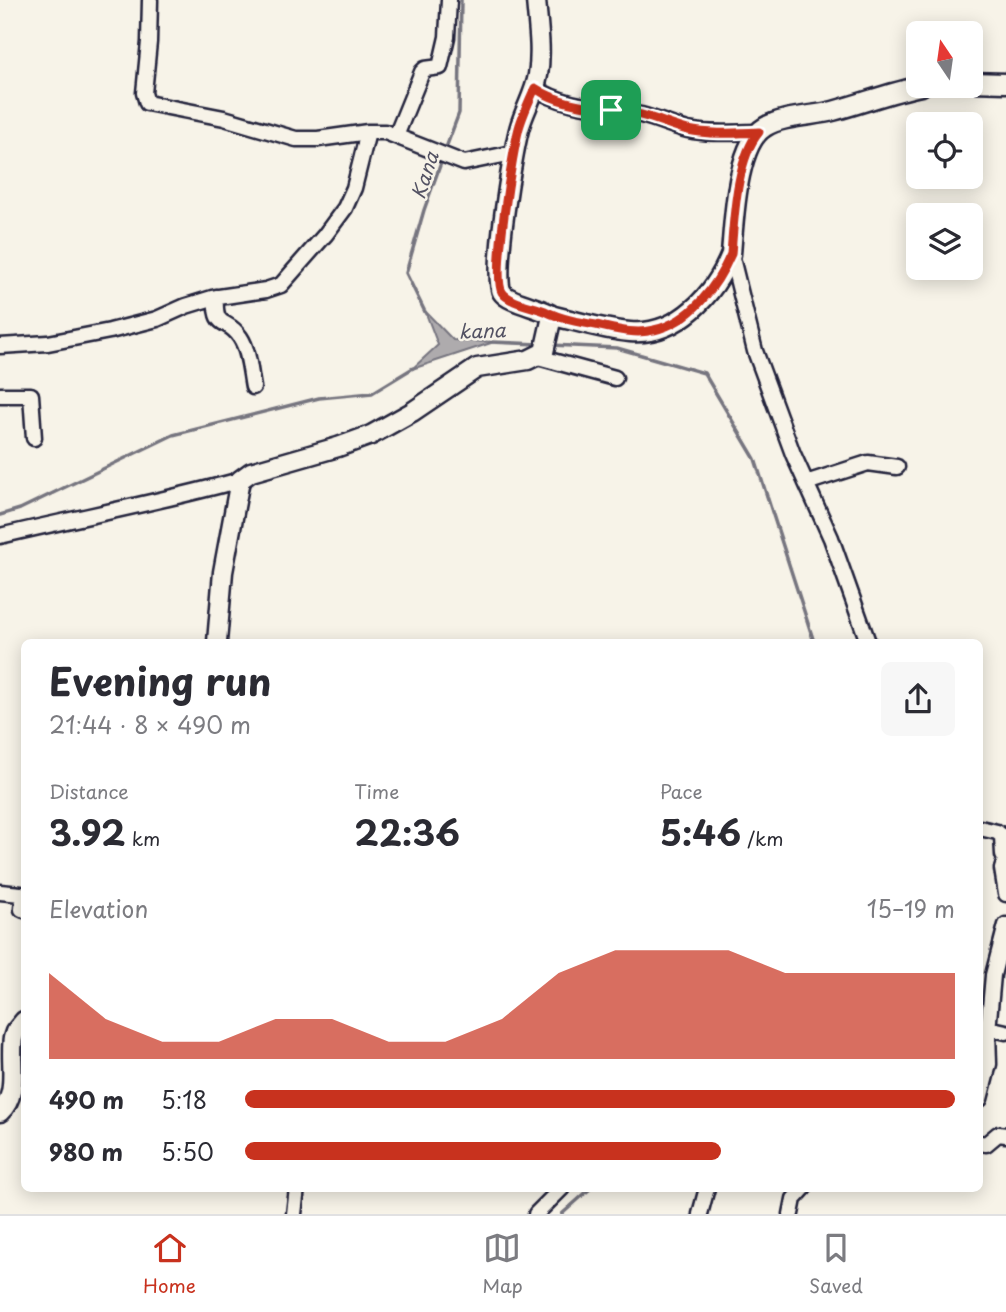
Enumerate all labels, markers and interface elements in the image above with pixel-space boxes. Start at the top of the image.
north arrow [906,21,984,98]
map controls [906,21,983,280]
pin [581,80,641,140]
icon: arrive [592,91,630,129]
button: locate [906,112,983,189]
water label: Kana [403,147,445,202]
button: layers [906,203,983,280]
water label: kana [458,315,507,345]
text: Evening run [49,652,271,709]
button: share [881,662,955,736]
text: 21:44 · 8 × 490 m [49,707,251,742]
text: Distance [49,777,129,805]
text: Time [354,777,399,805]
text: Pace [660,777,703,805]
text: 3.92 [49,805,126,858]
text: 22:36 [354,805,460,858]
text: 5:46 [660,805,741,858]
text: km [126,824,160,852]
text: /km [741,824,784,852]
text: Elevation [49,891,148,926]
text: 15–19 m [867,891,955,926]
text: 490 m [49,1082,124,1117]
text: 5:18 [161,1082,207,1117]
text: 980 m [49,1134,123,1169]
text: 5:50 [161,1134,214,1169]
tab: Home [143,1229,196,1299]
tab: Map [482,1229,523,1299]
tab: Saved [809,1229,863,1299]

